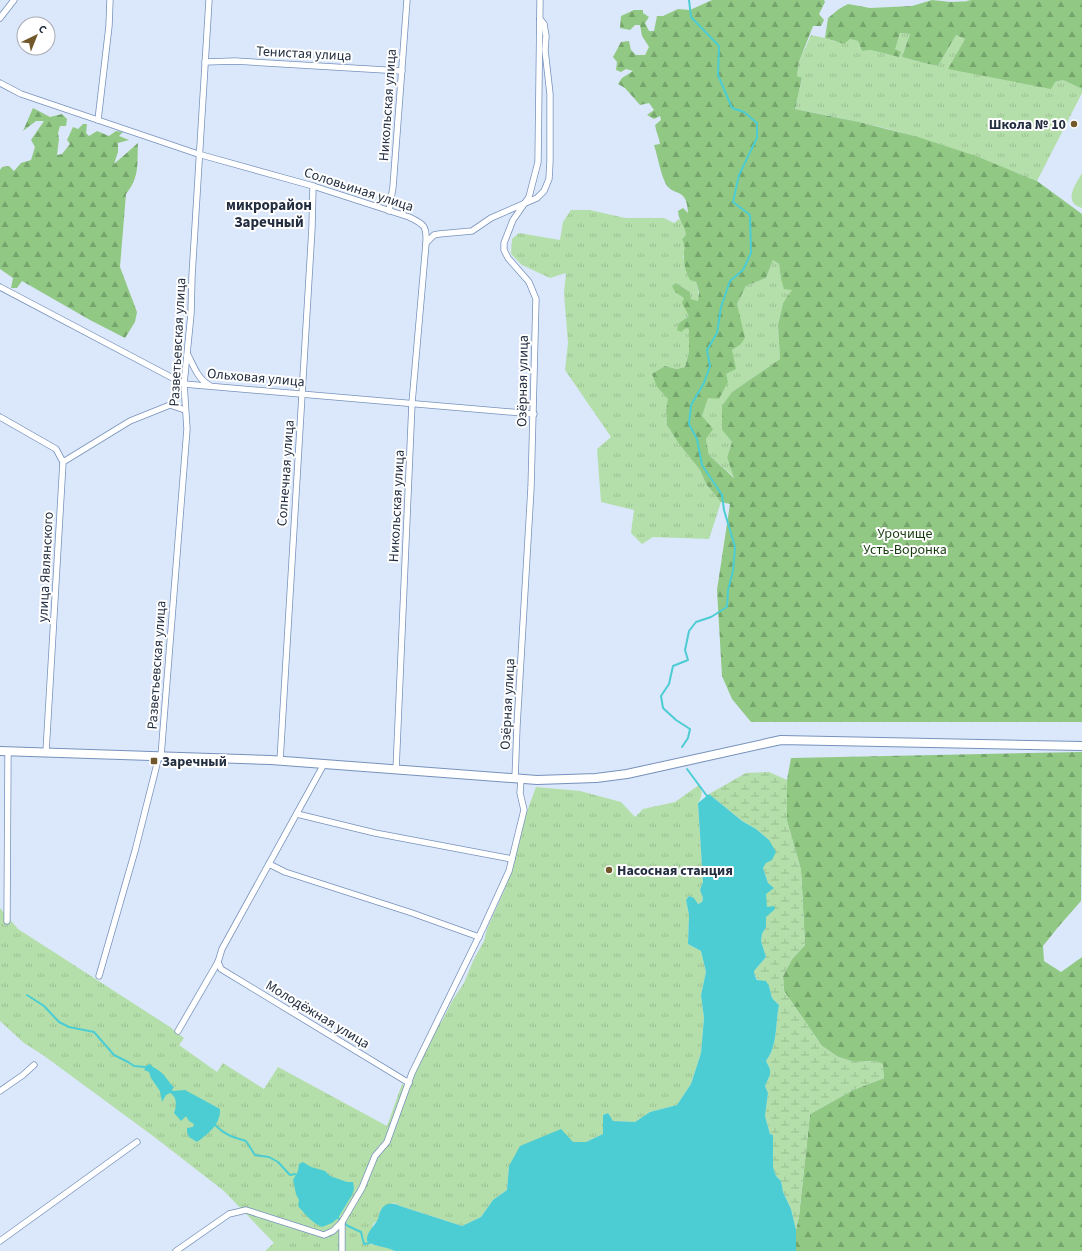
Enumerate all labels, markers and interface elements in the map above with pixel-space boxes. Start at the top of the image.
north arrow [16,16,56,56]
text: С [35,21,50,37]
street label: Тенистая улица [256,42,352,66]
street label: Никольская улица [374,48,402,162]
place label: Школа № 10 [989,115,1066,135]
marker: Школа № 10 [1069,119,1079,129]
street label: Соловьиная улица [301,163,416,217]
district label: микрорайон Заречный [226,195,312,233]
street label: Разветьевская улица [165,277,191,407]
street label: Озёрная улица [512,335,534,427]
street label: Ольховая улица [206,364,305,392]
street label: Солнечная улица [272,419,300,527]
street label: Никольская улица [384,449,410,563]
street label: улица Являнского [33,511,59,623]
park label: Урочище Усть-Воронка [863,524,947,560]
street label: Разветьевская улица [143,600,171,730]
street label: Озёрная улица [496,658,520,750]
place label: Заречный [162,752,227,772]
marker: Заречный [149,756,159,766]
place label: Насосная станция [617,861,733,881]
marker: Насосная станция [604,865,614,875]
street label: Молодёжная улица [262,976,373,1054]

